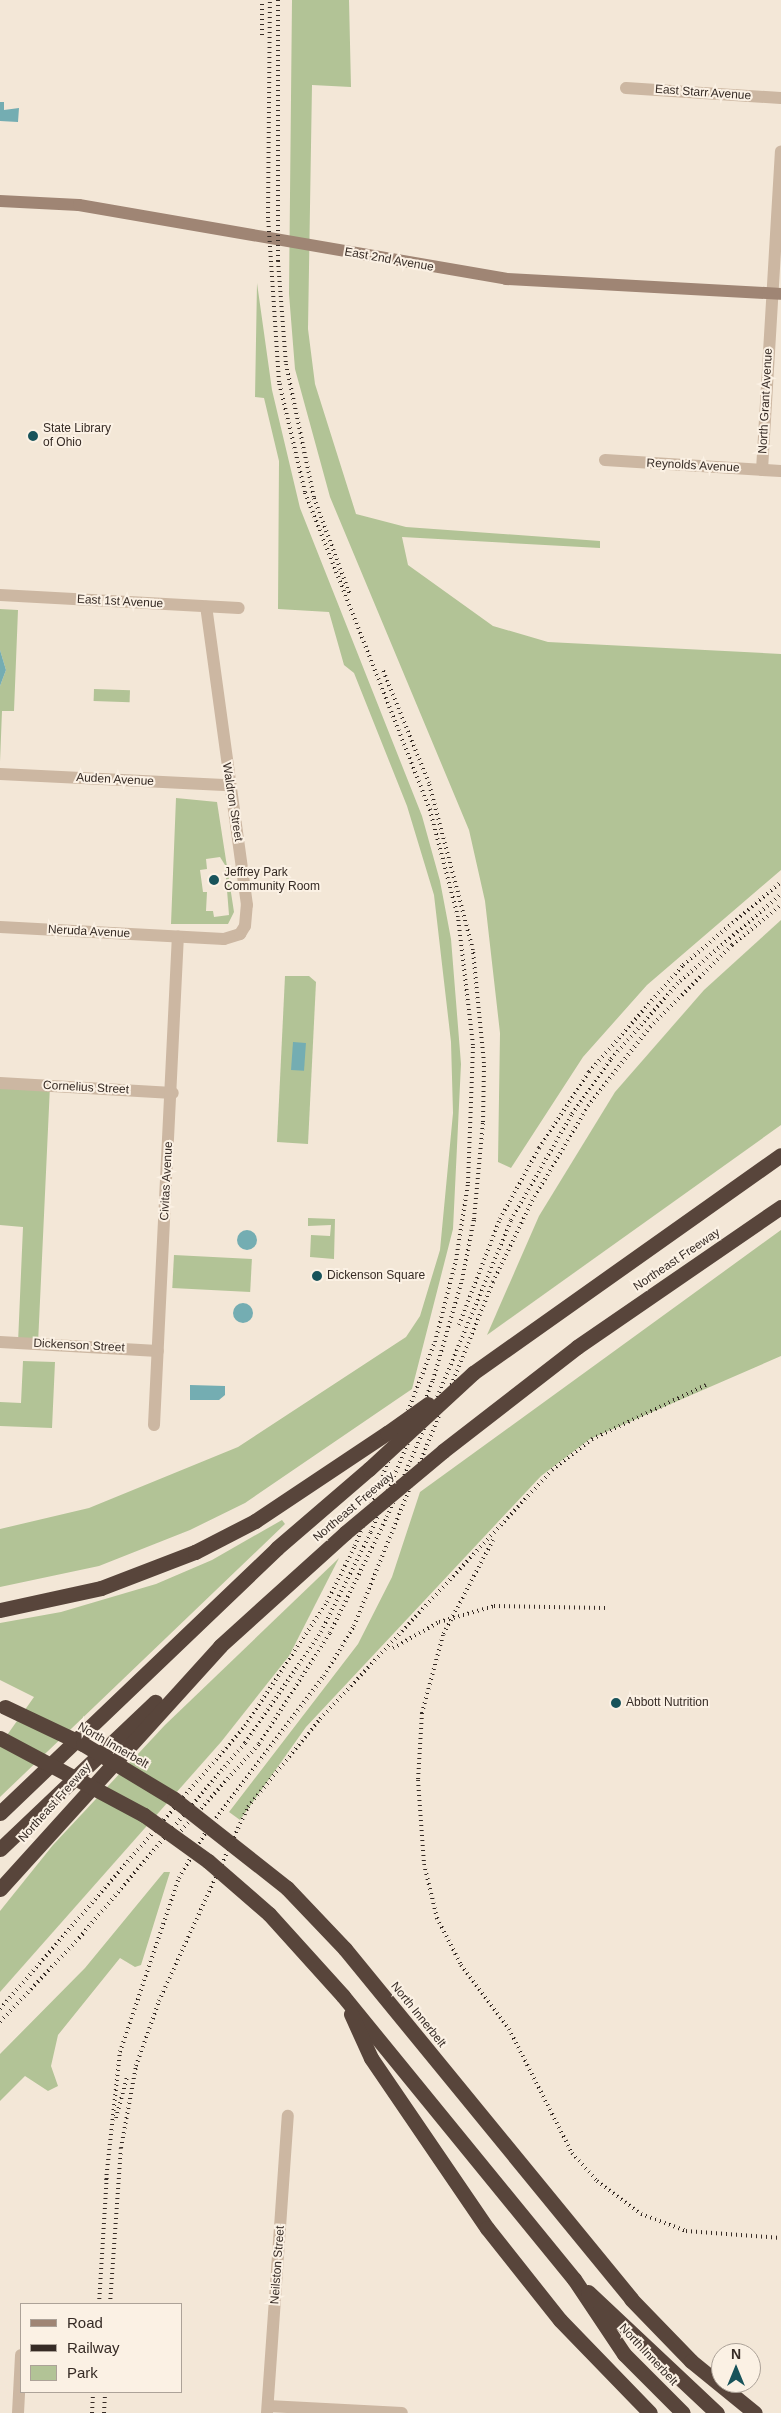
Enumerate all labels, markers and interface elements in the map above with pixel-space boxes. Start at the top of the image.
street label: East Starr Avenue [654,82,752,104]
street label: East 2nd Avenue [343,245,435,275]
street label: North Grant Avenue [756,347,776,455]
place label: State Library of Ohio [43,422,111,450]
marker: State Library of Ohio [27,430,39,442]
street label: Reynolds Avenue [646,456,740,476]
street label: East 1st Avenue [76,593,164,611]
street label: Waldron Street [219,762,245,842]
street label: Auden Avenue [75,771,155,789]
place label: Jeffrey Park Community Room [224,866,320,894]
marker: Jeffrey Park Community Room [208,874,220,886]
street label: Neruda Avenue [47,923,131,941]
street label: Cornelius Street [43,1079,129,1097]
street label: Civitas Avenue [158,1141,176,1221]
street label: Northeast Freeway [631,1226,723,1294]
place label: Dickenson Square [327,1269,425,1283]
marker: Dickenson Square [311,1270,323,1282]
street label: Dickenson Street [33,1336,125,1356]
street label: Northeast Freeway [311,1469,397,1545]
place label: Abbott Nutrition [626,1696,709,1710]
marker: Abbott Nutrition [610,1697,622,1709]
street label: North Innerbelt [75,1720,151,1772]
street label: Northeast Freeway [16,1761,94,1845]
street label: North Innerbelt [387,1980,449,2050]
street label: Neilston Street [268,2225,288,2305]
legend [20,2303,182,2393]
text: Road [67,2314,103,2331]
street label: North Innerbelt [616,2321,680,2389]
text: Railway [67,2339,120,2356]
north arrow [711,2343,761,2393]
text: N [731,2346,741,2362]
text: Park [67,2364,98,2381]

